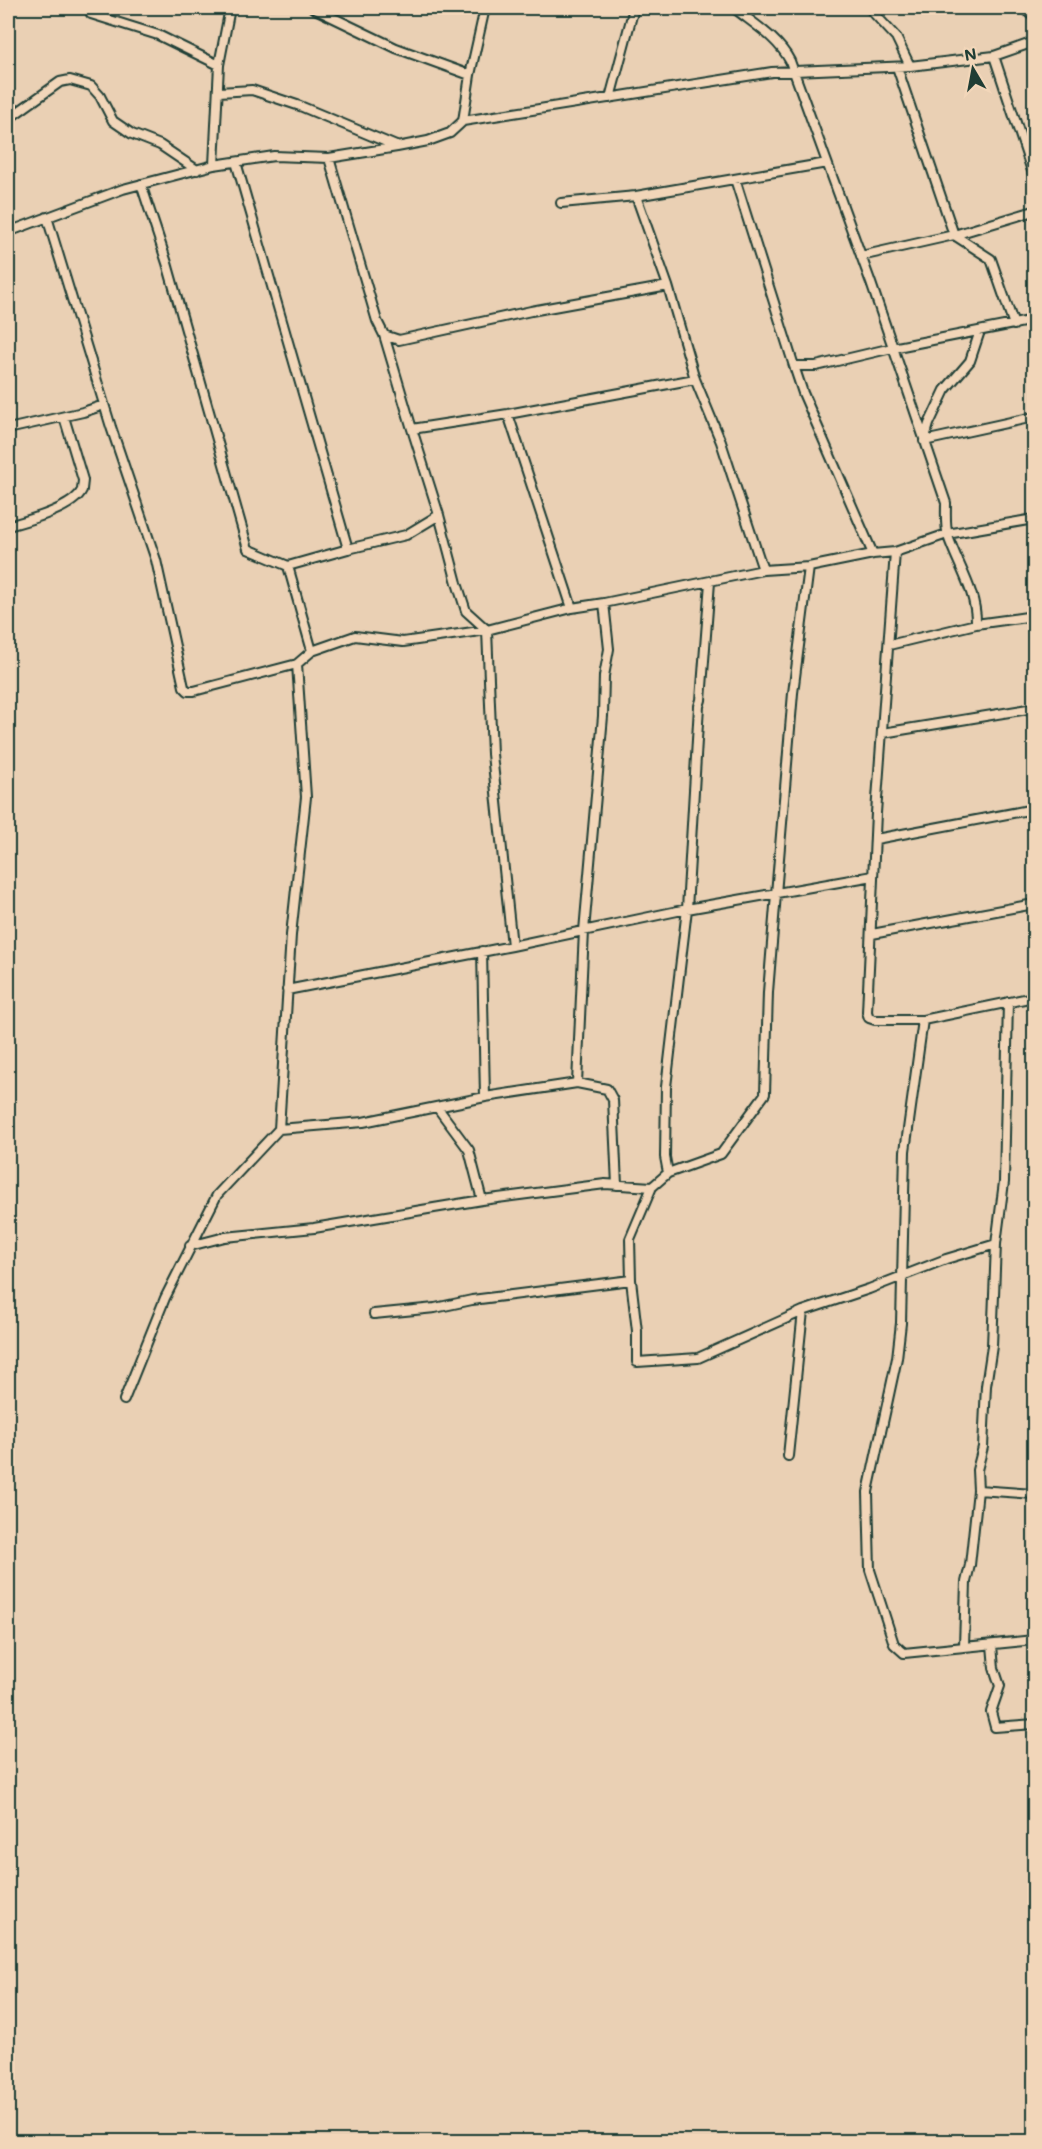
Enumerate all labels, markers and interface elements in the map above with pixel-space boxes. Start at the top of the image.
north arrow [943,39,1003,99]
text: N [962,42,978,65]

